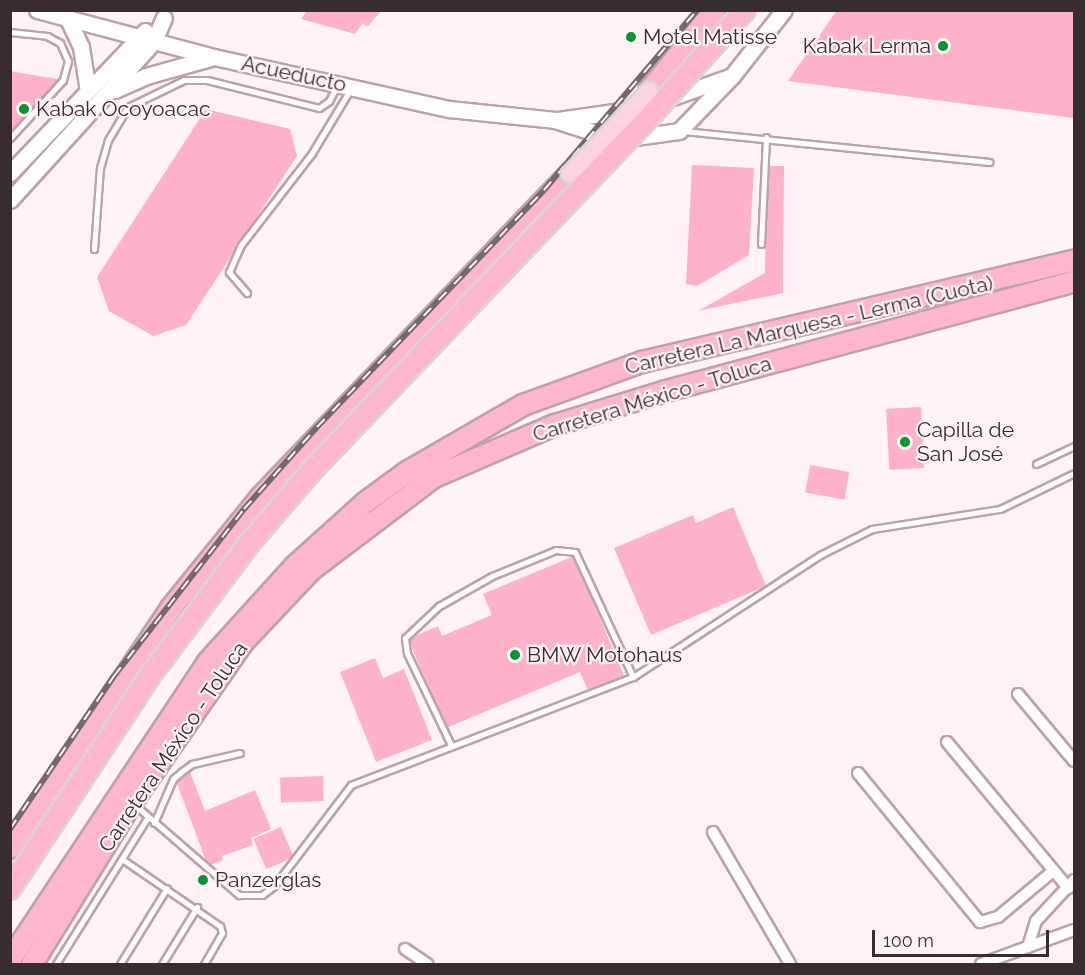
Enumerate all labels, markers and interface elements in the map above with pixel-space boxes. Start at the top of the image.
place label: Motel Matisse [643,24,778,50]
marker: Motel Matisse [624,30,638,44]
place label: Kabak Lerma [803,33,931,59]
marker: Kabak Lerma [936,39,950,53]
street label: Acueducto [239,51,349,97]
place label: Kabak Ocoyoacac [36,96,211,122]
marker: Kabak Ocoyoacac [17,102,31,116]
street label: Carretera La Marquesa - Lerma (Cuota) [623,270,995,380]
street label: Carretera México - Toluca [529,351,775,447]
place label: Capilla de San José [917,417,1014,467]
marker: Capilla de San José [898,435,912,449]
street label: Carretera México - Toluca [93,637,253,857]
place label: BMW Motohaus [527,642,683,668]
marker: BMW Motohaus [508,648,522,662]
place label: Panzerglas [215,867,321,893]
marker: Panzerglas [196,873,210,887]
scale bar [875,918,1052,956]
text: 100 m [883,930,934,951]

